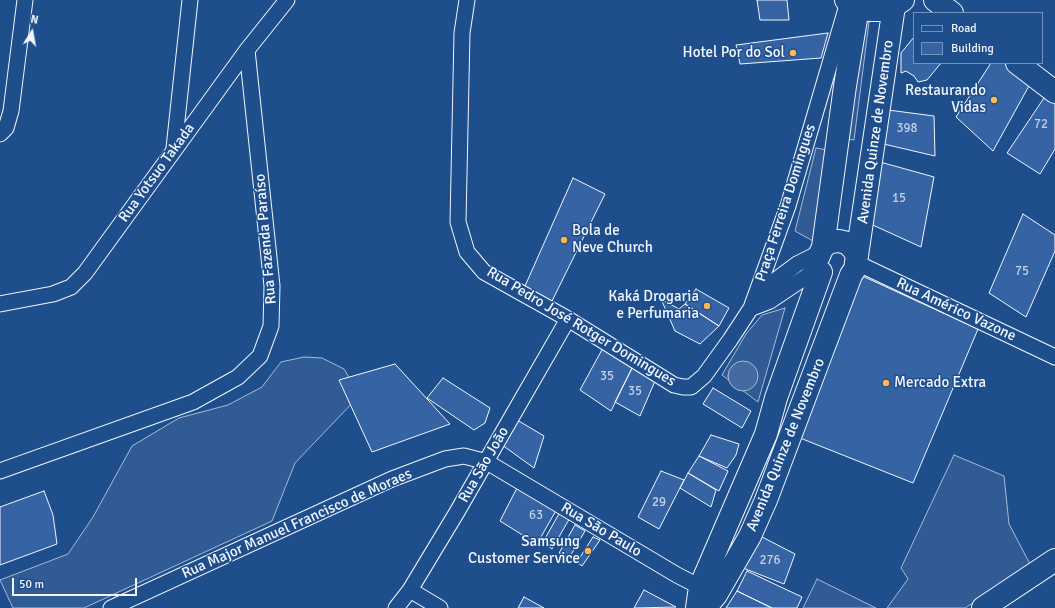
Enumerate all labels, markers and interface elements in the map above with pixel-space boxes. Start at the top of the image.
north arrow [12,12,52,52]
legend [913,12,1043,64]
text: N [29,13,39,27]
text: Road [951,21,977,36]
street label: Avenida Quinze de Novembro [854,39,898,225]
text: Building [951,41,994,56]
place label: Hotel Por do Sol [683,44,785,62]
marker: Hotel Por do Sol [788,48,798,58]
place label: Restaurando Vidas [905,82,986,117]
marker: Restaurando Vidas [989,95,999,105]
house number: 72 [1034,117,1048,133]
street label: Rua Yotsuo Takada [115,120,199,226]
house number: 398 [896,121,918,137]
street label: Praça Ferreira Domingues [752,122,820,284]
street label: Rua Fazenda Paraíso [251,173,281,305]
house number: 15 [892,191,906,207]
place label: Bola de Neve Church [572,222,653,257]
marker: Bola de Neve Church [559,235,569,245]
street label: Rua Pedro José Rotger Domingues [483,263,679,391]
house number: 75 [1015,264,1029,280]
street label: Rua Américo Vazone [893,274,1019,346]
place label: Kaká Drogaria e Perfumaria [608,288,699,323]
marker: Kaká Drogaria e Perfumaria [702,301,712,311]
street label: Avenida Quinze de Novembro [743,356,829,534]
house number: 35 [600,369,614,385]
place label: Mercado Extra [894,374,986,392]
marker: Mercado Extra [881,378,891,388]
house number: 35 [628,384,642,400]
street label: Rua São João [455,424,513,506]
street label: Rua Major Manuel Francisco de Moraes [179,465,415,583]
house number: 29 [652,495,666,511]
street label: Rua São Paulo [557,499,645,561]
house number: 63 [529,508,543,524]
place label: Samsung Customer Service [468,533,580,568]
marker: Samsung Customer Service [583,546,593,556]
house number: 276 [759,553,781,569]
scale bar [14,570,139,596]
text: 50 m [19,577,44,592]

